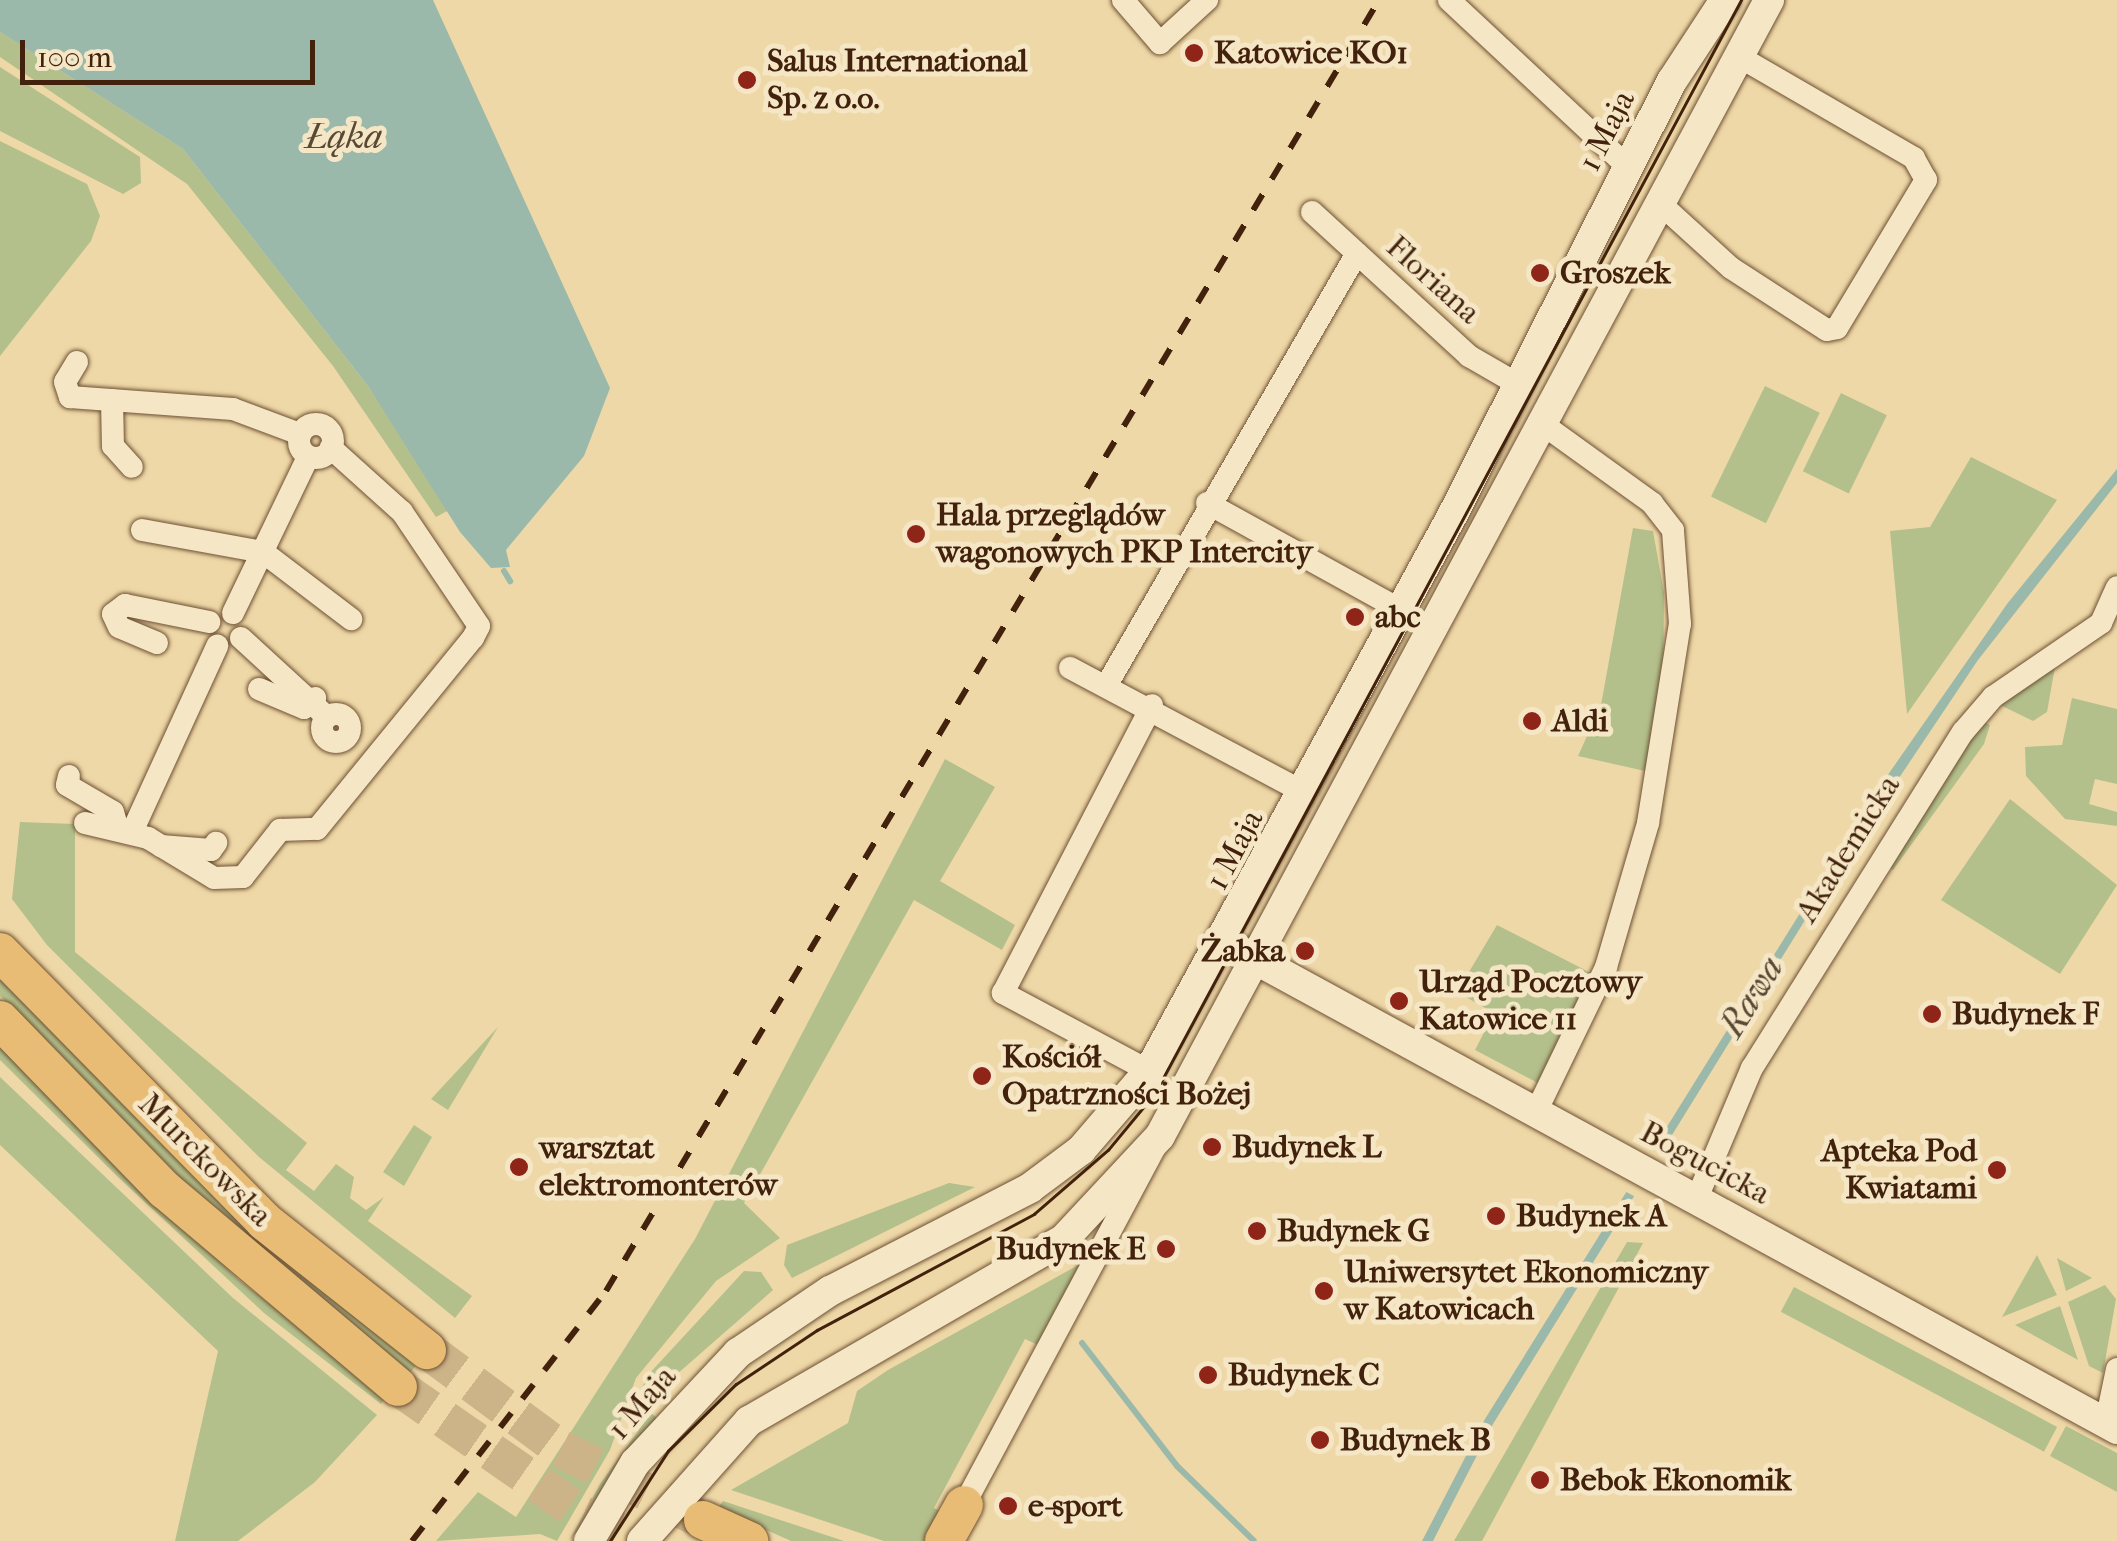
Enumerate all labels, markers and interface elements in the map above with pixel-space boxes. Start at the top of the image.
scale bar [25,20,320,82]
place label: Katowice KO1 [1214,34,1408,72]
text: 100 m [37,40,112,75]
marker: Katowice KO1 [1183,42,1205,64]
place label: Salus International Sp. z o.o. [767,43,1028,118]
marker: Salus International Sp. z o.o. [736,69,758,91]
street label: 1 Maja [1571,84,1643,178]
water label: Łąka [305,116,383,158]
street label: Floriana [1378,228,1488,332]
place label: Groszek [1560,254,1670,292]
marker: Groszek [1529,262,1551,284]
place label: Hala przeglądów wagonowych PKP Intercity [936,497,1313,572]
marker: Hala przeglądów wagonowych PKP Intercity [905,523,927,545]
place label: abc [1375,598,1421,636]
marker: abc [1344,606,1366,628]
place label: Aldi [1552,702,1608,740]
marker: Aldi [1521,710,1543,732]
street label: Akademicka [1788,768,1908,930]
street label: 1 Maja [1198,803,1272,897]
place label: Żabka [1201,932,1285,970]
marker: Żabka [1294,940,1316,962]
water label: Rawa [1711,949,1793,1045]
place label: Urząd Pocztowy Katowice 11 [1419,964,1642,1039]
marker: Urząd Pocztowy Katowice 11 [1388,990,1410,1012]
place label: Budynek F [1952,995,2099,1033]
marker: Budynek F [1921,1003,1943,1025]
place label: Kościół Opatrzności Bożej [1002,1039,1251,1114]
marker: Kościół Opatrzności Bożej [971,1065,993,1087]
street label: Murckowska [130,1085,280,1235]
street label: Bogucicka [1634,1113,1776,1213]
place label: Budynek L [1232,1128,1381,1166]
place label: warsztat elektromonterów [539,1130,777,1205]
place label: Apteka Pod Kwiatami [1821,1133,1977,1208]
marker: Budynek L [1201,1136,1223,1158]
marker: warsztat elektromonterów [508,1156,530,1178]
marker: Apteka Pod Kwiatami [1986,1159,2008,1181]
place label: Budynek A [1516,1197,1667,1235]
marker: Budynek A [1485,1205,1507,1227]
place label: Budynek G [1277,1212,1430,1250]
marker: Budynek G [1246,1220,1268,1242]
place label: Budynek E [996,1230,1146,1268]
marker: Budynek E [1155,1238,1177,1260]
place label: Uniwersytet Ekonomiczny w Katowicach [1344,1254,1708,1329]
marker: Uniwersytet Ekonomiczny w Katowicach [1313,1280,1335,1302]
place label: Budynek C [1228,1356,1380,1394]
street label: 1 Maja [600,1358,684,1448]
marker: Budynek C [1197,1364,1219,1386]
place label: Budynek B [1340,1421,1491,1459]
marker: Budynek B [1309,1429,1331,1451]
place label: Bebok Ekonomik [1560,1461,1791,1499]
marker: Bebok Ekonomik [1529,1469,1551,1491]
place label: e-sport [1028,1487,1122,1525]
marker: e-sport [997,1495,1019,1517]

